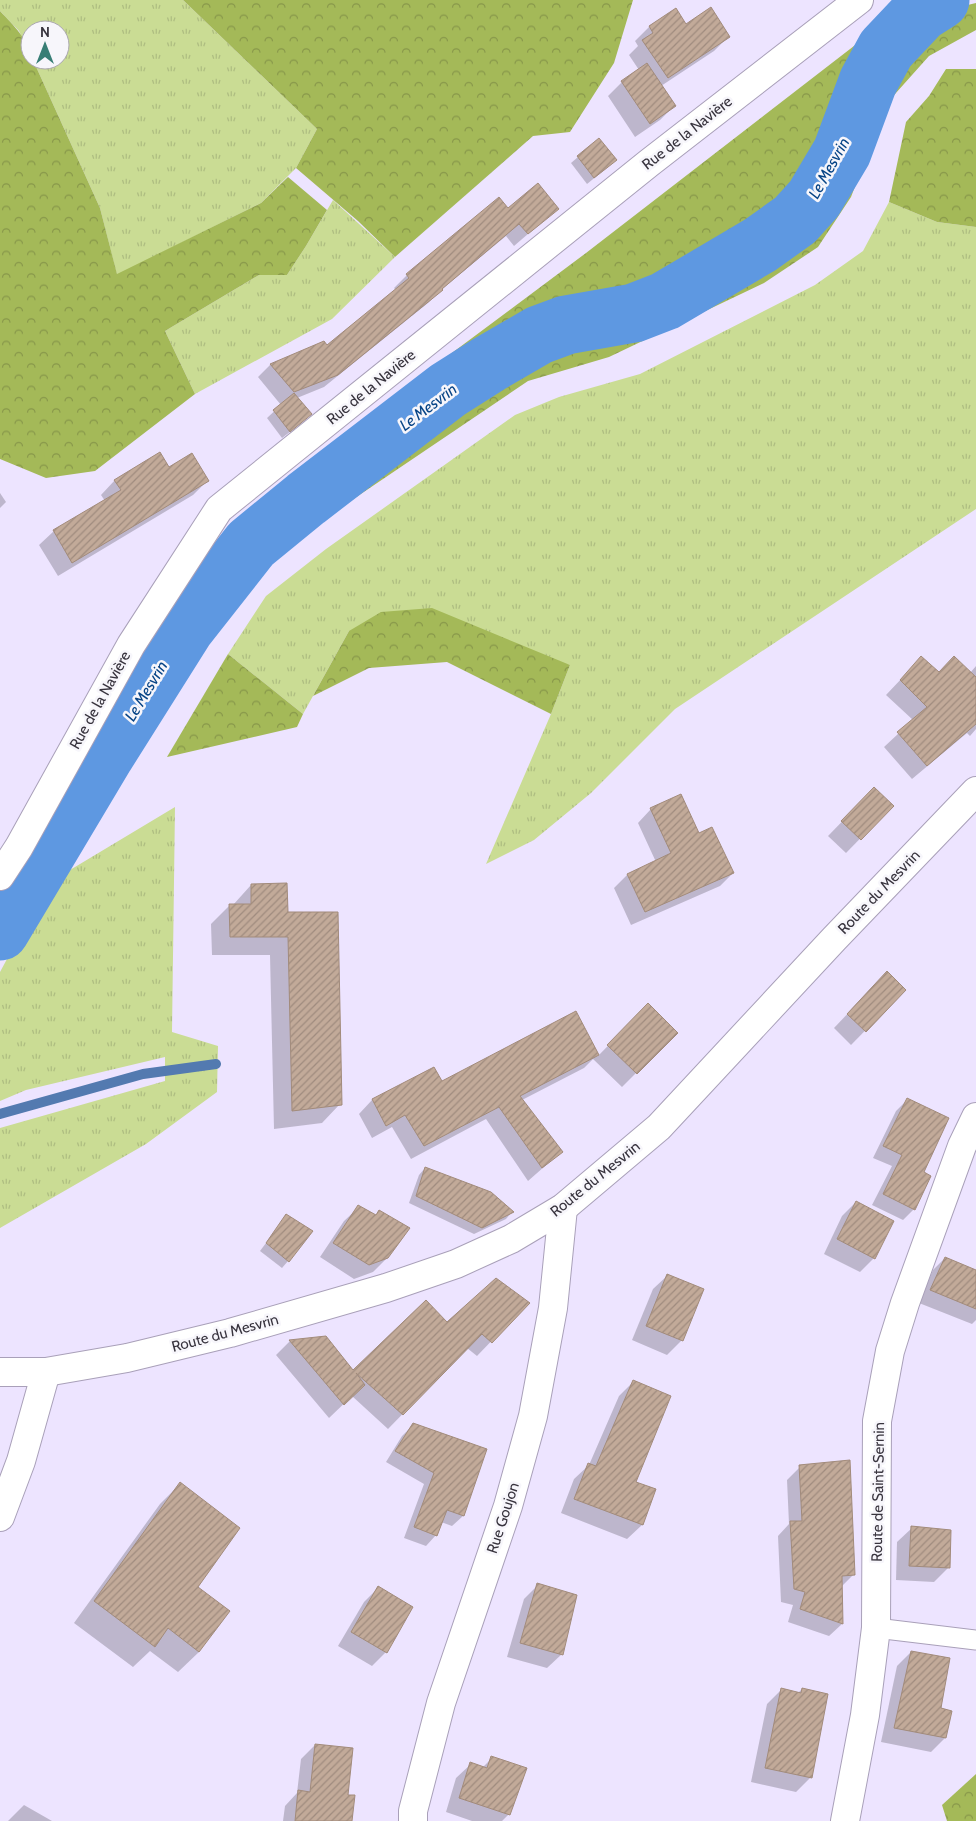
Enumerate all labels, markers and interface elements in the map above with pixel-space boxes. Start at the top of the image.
north arrow [20,20,70,70]
text: N [40,23,50,41]
street label: Rue de la Navière [638,92,736,174]
water label: Le Mesvrin [804,134,854,202]
street label: Rue de la Navière [323,345,419,428]
water label: Le Mesvrin [396,379,460,435]
street label: Rue de la Navière [66,648,134,752]
water label: Le Mesvrin [121,657,171,725]
street label: Route du Mesvrin [834,846,924,938]
street label: Route du Mesvrin [547,1137,643,1221]
street label: Route du Mesvrin [170,1310,280,1356]
street label: Route de Saint-Sernin [868,1422,888,1562]
street label: Rue Goujon [483,1480,523,1556]

